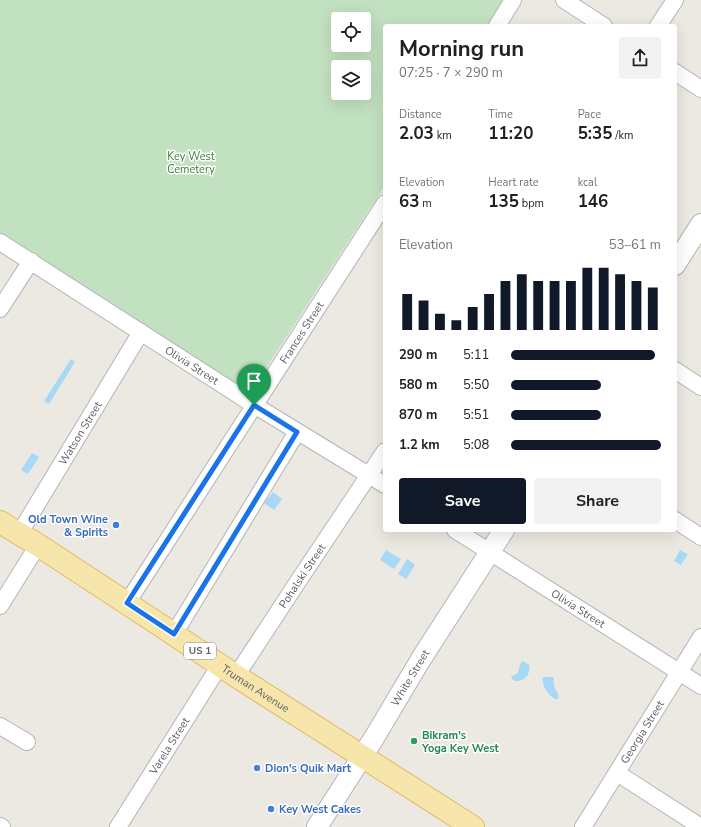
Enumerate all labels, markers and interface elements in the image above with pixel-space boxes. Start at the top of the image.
map controls [331,12,371,100]
button: locate [331,12,371,52]
text: Morning run [399,34,524,64]
button: share [619,37,661,79]
button: layers [331,60,371,100]
text: 07:25 · 7 × 290 m [399,64,503,82]
text: Distance [399,107,442,122]
text: Time [488,107,513,122]
text: Pace [578,107,601,122]
text: 2.03 [399,122,434,145]
text: 11:20 [488,122,533,145]
text: 5:35 [578,122,612,145]
text: km [434,128,452,143]
text: /km [612,128,633,143]
park label: Key West Cemetery [167,149,215,177]
text: Elevation [399,175,445,190]
text: Heart rate [488,175,539,190]
text: kcal [578,175,597,190]
text: 63 [399,190,419,213]
text: 135 [488,190,519,213]
text: 146 [578,190,608,213]
text: m [419,196,432,211]
text: bpm [519,196,544,211]
text: Elevation [399,236,453,254]
text: 53–61 m [609,236,661,254]
street label: Frances Street [276,298,327,366]
street label: Olivia Street [162,342,222,388]
text: 290 m [399,346,437,364]
text: 5:11 [463,346,489,364]
pin [237,364,271,405]
icon: arrive [243,370,265,392]
text: 580 m [399,376,437,394]
text: 5:50 [463,376,489,394]
street label: Watson Street [55,398,105,468]
text: 870 m [399,406,437,424]
text: 5:51 [463,406,489,424]
text: 1.2 km [399,436,440,454]
text: 5:08 [463,436,489,454]
button: Save [399,478,526,524]
button: Share [534,478,661,524]
place label: Old Town Wine & Spirits [28,512,108,540]
marker: Old Town Wine & Spirits [111,520,121,530]
street label: Pohalski Street [275,540,329,611]
street label: Olivia Street [548,585,608,631]
road number: US 1 [184,643,216,659]
street label: White Street [387,646,433,709]
street label: Truman Avenue [219,661,292,716]
street label: Georgia Street [617,697,667,766]
street label: Varela Street [145,714,193,778]
place label: Bikram's Yoga Key West [421,728,499,756]
marker: Bikram's Yoga Key West [409,736,419,746]
place label: Dion's Quik Mart [265,761,352,776]
marker: Dion's Quik Mart [252,763,262,773]
place label: Key West Cakes [279,802,361,817]
marker: Key West Cakes [266,804,276,814]

